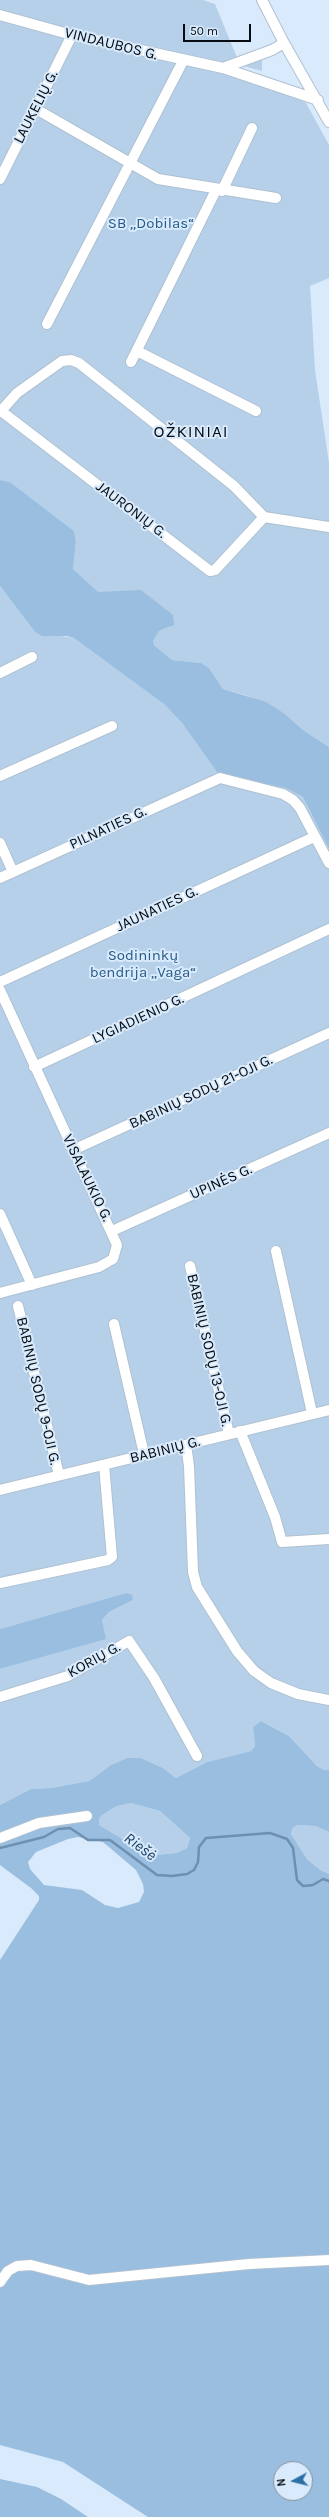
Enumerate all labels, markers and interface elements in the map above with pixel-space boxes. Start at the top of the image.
scale bar [185,16,253,42]
street label: VINDAUBOS G. [63,24,159,64]
text: 50 m [190,24,218,38]
street label: LAUKELIŲ G. [10,67,62,147]
park label: SB „Dobilas“ [108,215,194,233]
district label: OŽKINIAI [153,422,229,442]
street label: JAURONIŲ G. [92,478,170,542]
street label: PILNATIES G. [67,802,149,854]
street label: JAUNATIES G. [113,882,201,936]
park label: Sodininkų bendrija „Vaga“ [90,947,196,982]
street label: LYGIADIENIO G. [89,990,187,1048]
street label: BABINIŲ SODŲ 21-OJI G. [127,1051,275,1133]
street label: VISALAUKIO G. [58,1132,116,1224]
street label: UPINĖS G. [187,1160,255,1204]
street label: BABINIŲ SODŲ 13-OJI G. [183,1272,235,1428]
street label: BABINIŲ SODŲ 9-OJI G. [12,1315,64,1467]
street label: BABINIŲ G. [128,1433,202,1467]
street label: KORIŲ G. [64,1638,124,1682]
water label: Riešė [120,1829,160,1865]
north arrow [273,2461,313,2501]
text: N [275,2478,289,2487]

